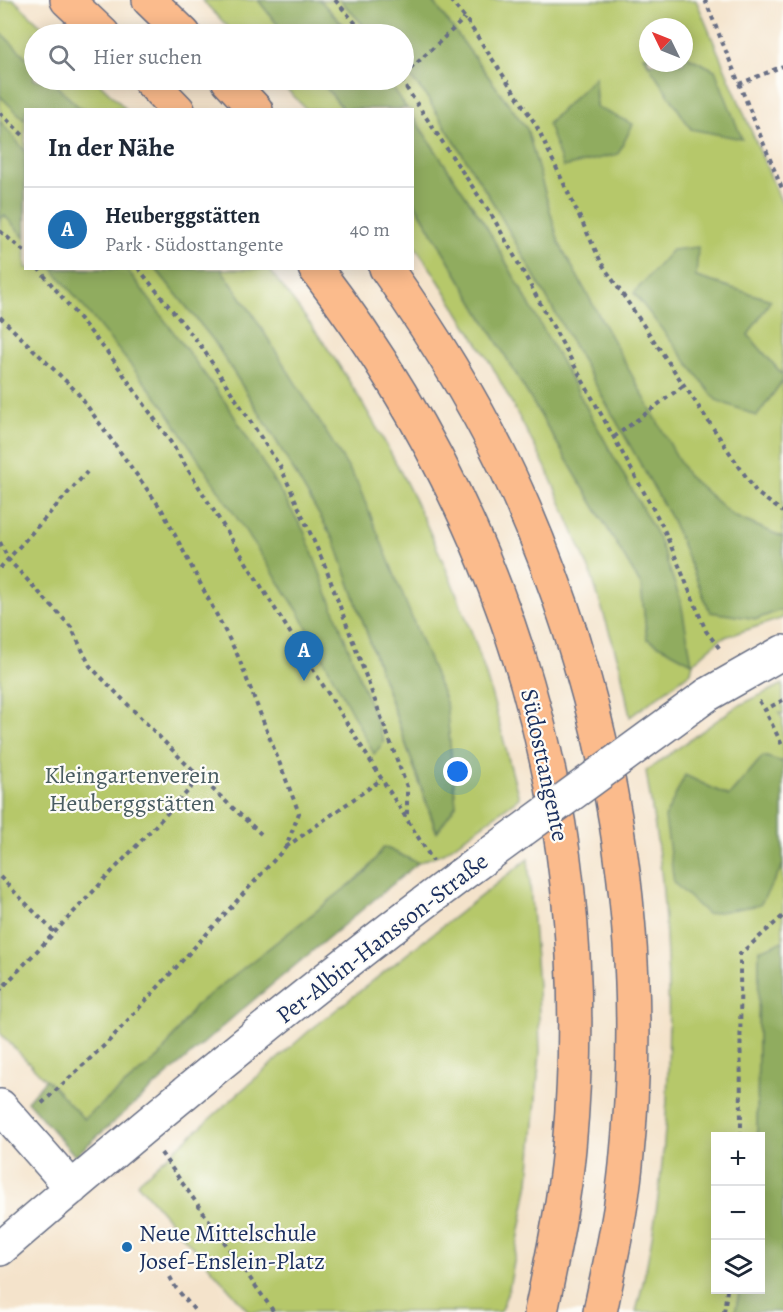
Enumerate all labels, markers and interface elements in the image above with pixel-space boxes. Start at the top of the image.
north arrow [639,18,693,72]
search box [24,24,414,90]
icon: search [45,41,78,74]
text: Hier suchen [93,42,202,72]
text: In der Nähe [48,130,175,165]
text: Heuberggstätten [105,201,260,231]
text: A [61,216,74,243]
text: 40 m [350,216,390,243]
text: Park · Südosttangente [105,231,284,258]
pin: A [284,632,324,681]
street label: Südosttangente [513,686,577,844]
your location [443,757,472,786]
park label: Kleingartenverein Heuberggstätten [44,759,220,819]
street label: Per-Albin-Hansson-Straße [269,845,495,1031]
map controls [711,1132,765,1294]
button: + [711,1132,765,1186]
button: − [711,1186,765,1240]
place label: Neue Mittelschule Josef-Enslein-Platz [139,1217,325,1277]
marker: Neue Mittelschule Josef-Enslein-Platz [120,1240,134,1254]
button: layers [711,1240,765,1294]

